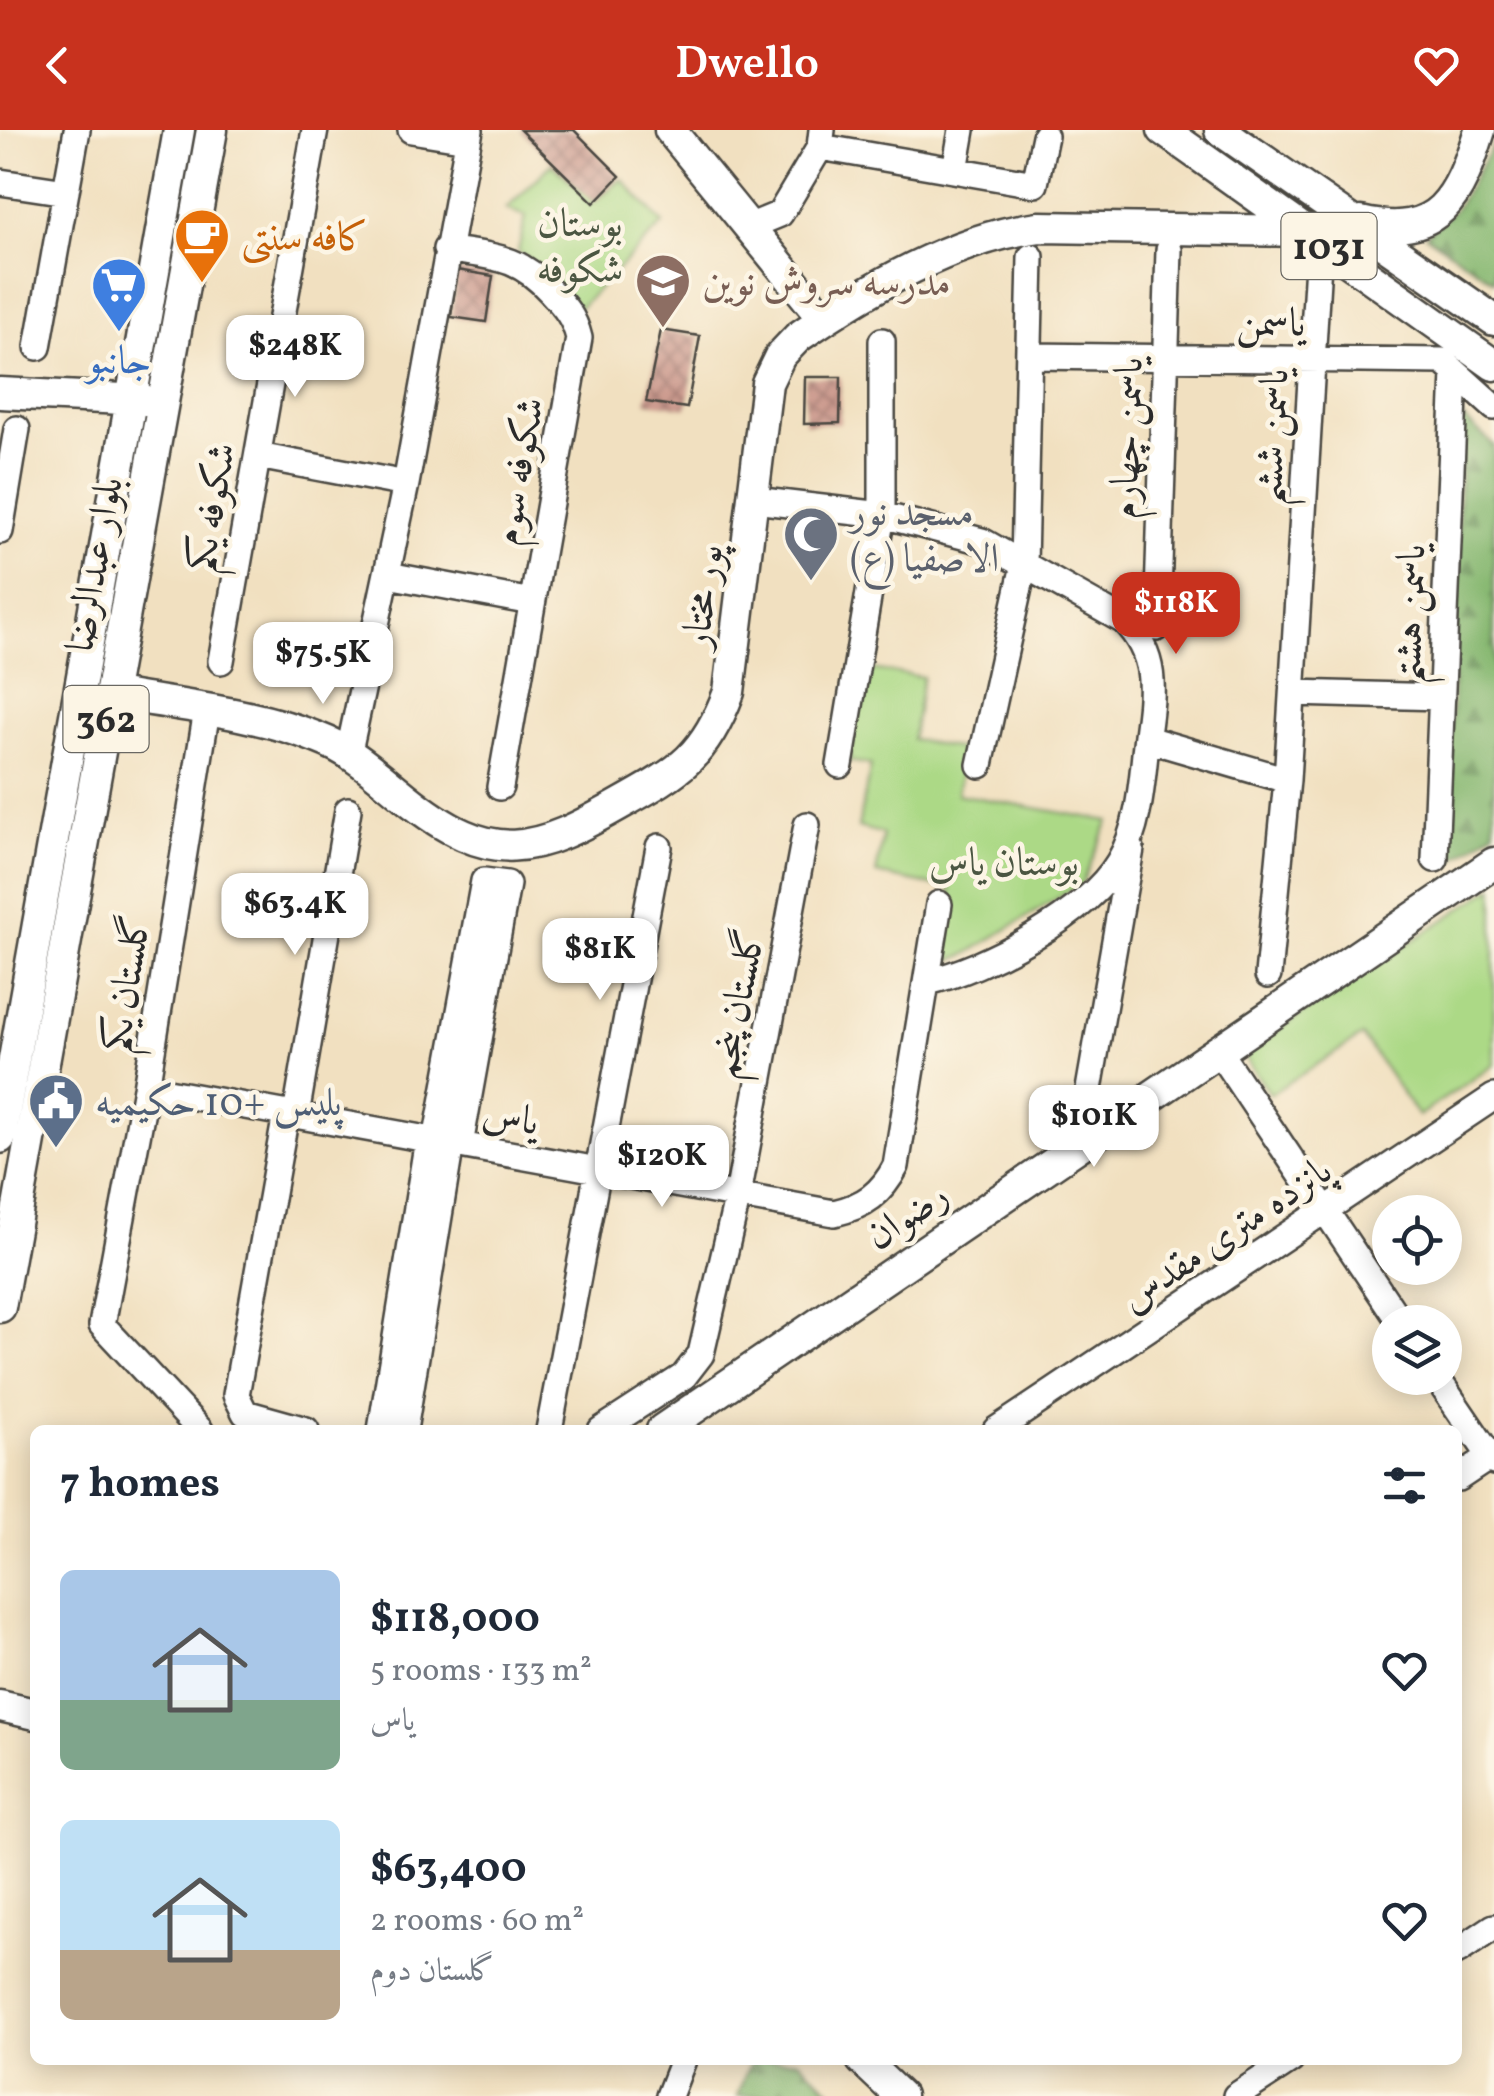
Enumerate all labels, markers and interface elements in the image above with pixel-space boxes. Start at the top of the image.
text: Dwello [675,34,819,97]
icon: back [30,38,85,93]
icon: heart [1409,38,1464,93]
park label: بوستان شکوفه [537,198,624,300]
cafe icon: کافه سنتی [172,206,232,285]
place label: کافه سنتی [241,212,369,268]
road number: 1031 [1282,213,1376,279]
school or university icon: مدرسه سروش نوین [633,251,693,330]
supermarket icon: جانبو [89,255,149,334]
place label: مدرسه سروش نوین [702,257,951,313]
street label: یاسمن [1236,296,1308,354]
pin: $248K [225,315,365,400]
text: $248K [248,325,342,369]
place label: جانبو [83,335,151,391]
street label: یاسمن چهارم [1098,354,1163,520]
street label: یاسمن ششم [1242,365,1314,508]
street label: شکوفه سوم [480,393,564,551]
street label: شکوفه یکم [175,439,259,578]
street label: بلوار عبدالرضا [54,473,140,657]
place label: مسجد نور الاصفیا (ع) [846,487,999,591]
mosque icon: مسجد نور الاصفیا (ع) [781,504,841,583]
street label: پور مختار [669,539,740,656]
street label: یاسمن هشتم [1382,541,1451,686]
pin: $118K [1106,572,1246,657]
text: $118K [1134,582,1218,626]
pin: $75.5K [242,622,404,707]
text: $75.5K [275,632,371,676]
road number: 362 [64,686,148,752]
park label: بوستان یاس [929,837,1079,893]
pin: $63.4K [214,873,376,958]
text: $63.4K [243,883,347,927]
street label: گلستان یکم [90,911,173,1058]
pin: $81K [541,918,659,1003]
street label: گلستان پنجم [698,924,788,1085]
text: $81K [564,928,636,972]
public building icon: پلیس +10 حکیمیه [26,1071,86,1150]
place label: پلیس +10 حکیمیه [95,1077,344,1133]
pin: $101K [1024,1085,1164,1170]
street label: یاس [478,1087,545,1153]
text: $101K [1051,1095,1137,1139]
pin: $120K [592,1125,732,1210]
text: $120K [617,1135,707,1179]
street label: پانزده متری مقدس [1110,1143,1346,1328]
street label: رضوان [856,1169,961,1265]
map controls [1372,1195,1462,1395]
button: locate [1372,1195,1462,1285]
button: layers [1372,1305,1462,1395]
text: 7 homes [60,1456,220,1515]
icon: filters [1377,1458,1432,1513]
text: $118,000 [370,1591,540,1650]
icon: home [140,1610,260,1730]
icon: heart [1377,1643,1432,1698]
text: 5 rooms · 133 m² [370,1650,592,1694]
text: یاس [370,1700,415,1744]
text: $63,400 [370,1841,527,1900]
icon: home [140,1860,260,1980]
icon: heart [1377,1893,1432,1948]
text: 2 rooms · 60 m² [370,1900,584,1944]
text: گلستان دوم [370,1950,495,1994]

